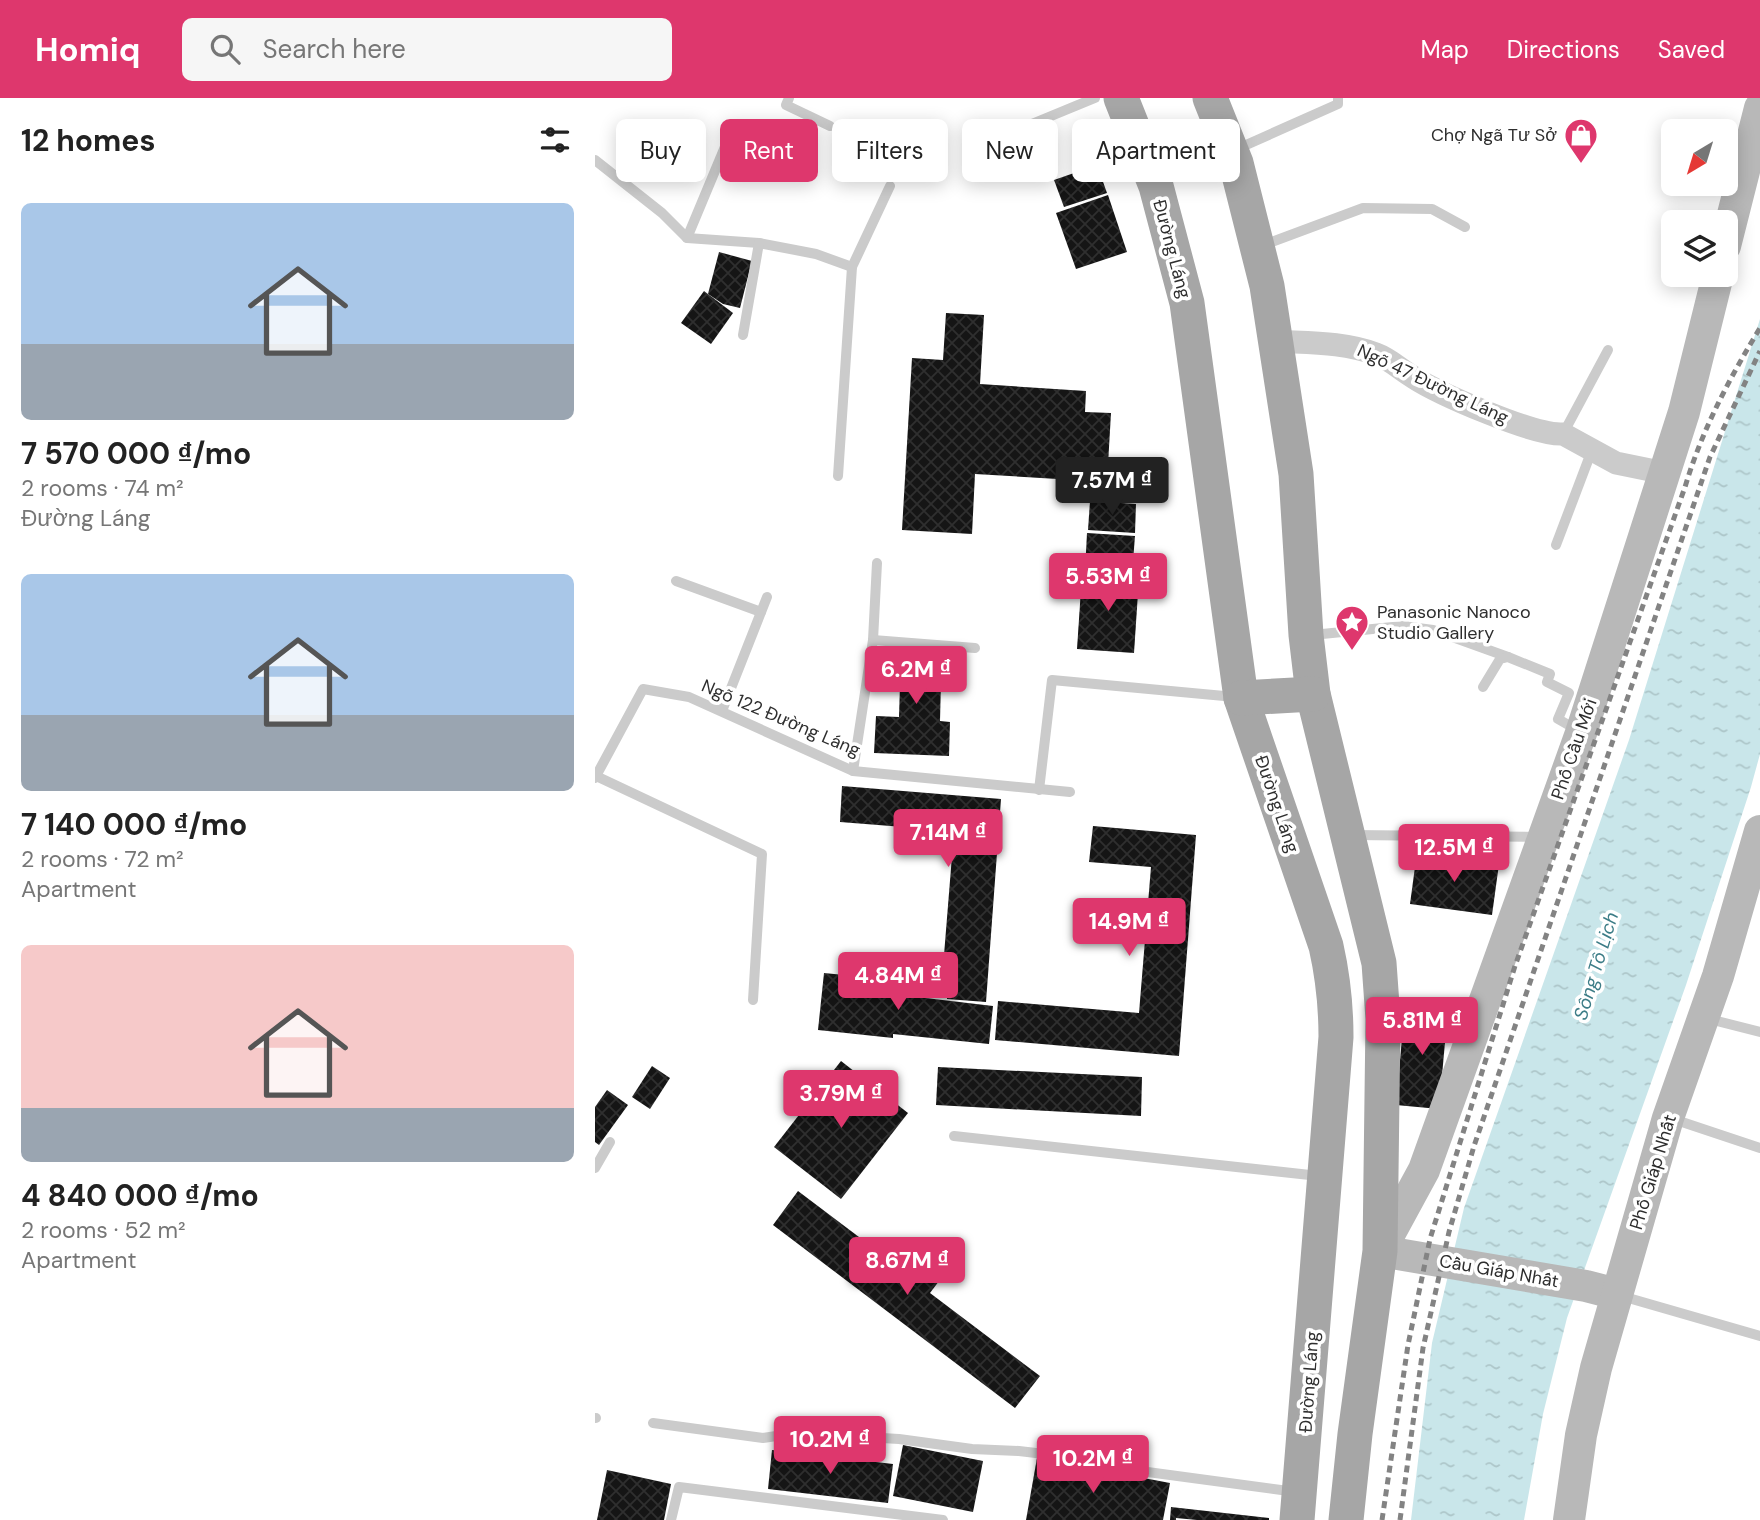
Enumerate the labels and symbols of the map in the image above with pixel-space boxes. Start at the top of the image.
shop icon: Chợ Ngã Tư Sở [1562,116,1600,165]
north arrow [1661,119,1738,196]
place label: Chợ Ngã Tư Sở [1431,123,1557,147]
street label: Đường Láng [1147,197,1197,301]
street label: Ngõ 47 Đường Láng [1353,338,1513,430]
pin: 7.57M ₫ [1047,458,1177,517]
pin: 5.53M ₫ [1043,554,1173,613]
place label: Panasonic Nanoco Studio Gallery [1377,600,1531,645]
place icon: Panasonic Nanoco Studio Gallery [1333,603,1371,652]
pin: 6.2M ₫ [859,646,973,706]
street label: Ngõ 122 Đường Láng [698,674,864,762]
street label: Phố Cầu Mới [1546,695,1602,803]
street label: Đường Láng [1249,752,1305,856]
pin: 7.14M ₫ [883,810,1013,869]
pin: 12.5M ₫ [1389,824,1519,884]
pin: 14.9M ₫ [1064,898,1194,958]
water label: Sông Tô Lịch [1568,909,1624,1023]
pin: 4.84M ₫ [833,953,963,1012]
pin: 5.81M ₫ [1357,998,1487,1057]
pin: 3.79M ₫ [776,1070,906,1130]
street label: Phố Giáp Nhất [1624,1111,1682,1233]
pin: 8.67M ₫ [842,1238,972,1297]
street label: Cầu Giáp Nhất [1437,1249,1561,1293]
street label: Đường Láng [1293,1331,1325,1433]
pin: 10.2M ₫ [765,1416,895,1476]
pin: 10.2M ₫ [1028,1436,1158,1495]

